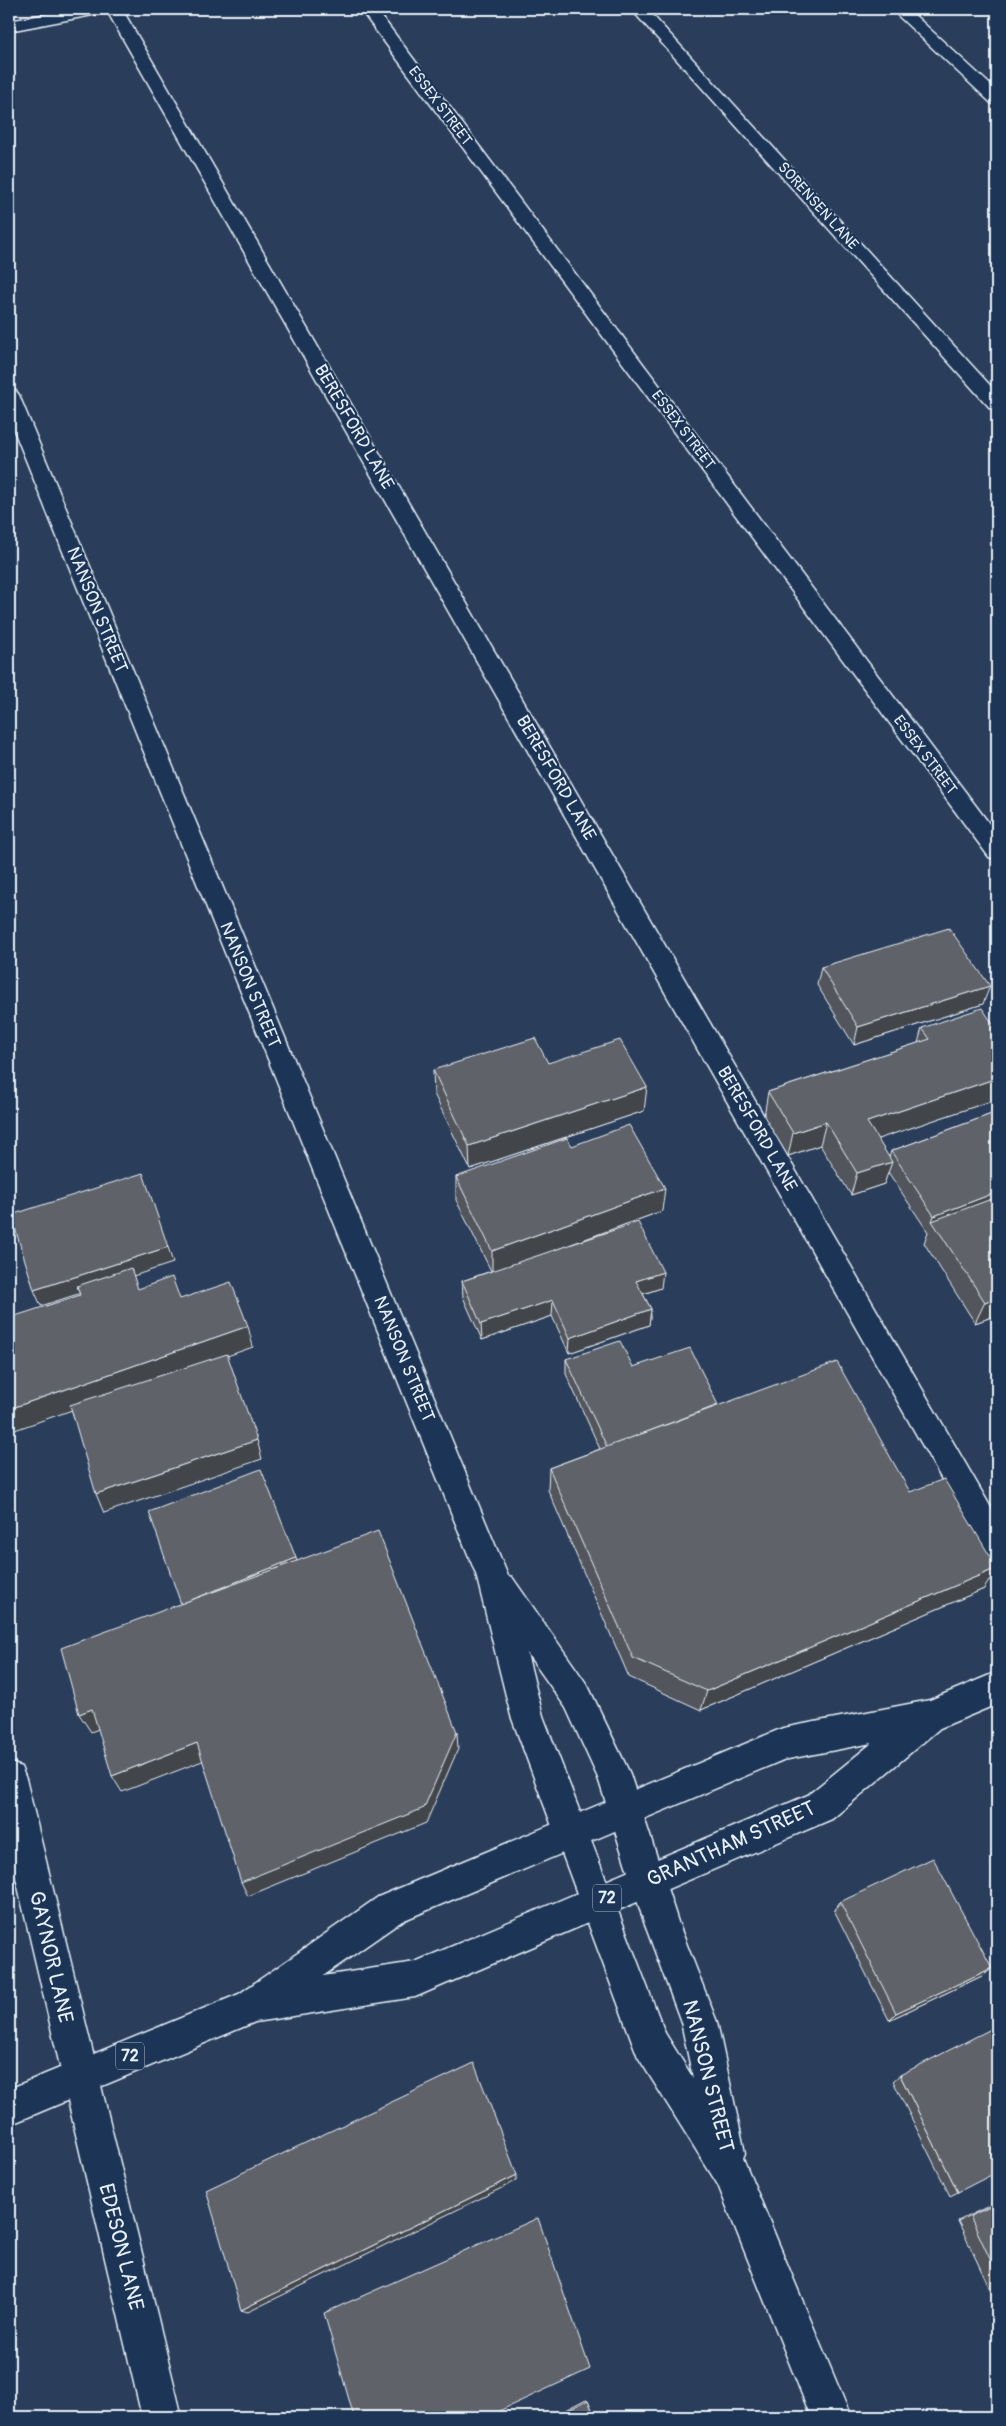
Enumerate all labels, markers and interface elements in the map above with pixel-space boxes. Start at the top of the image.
street label: ESSEX STREET [404,63,476,149]
street label: SORENSEN LANE [774,158,863,254]
street label: BERESFORD LANE [309,360,399,494]
street label: ESSEX STREET [647,387,719,473]
street label: NANSON STREET [61,544,133,676]
street label: BERESFORD LANE [511,711,601,845]
street label: ESSEX STREET [889,712,961,798]
street label: NANSON STREET [214,919,286,1051]
street label: BERESFORD LANE [712,1062,802,1196]
street label: NANSON STREET [368,1293,440,1425]
street label: GRANTHAM STREET [643,1795,820,1893]
road number: 72 [593,1885,621,1912]
street label: GAYNOR LANE [23,1888,79,2026]
street label: NANSON STREET [676,1997,740,2155]
road number: 72 [116,2042,144,2070]
street label: EDESON LANE [92,2181,150,2313]

